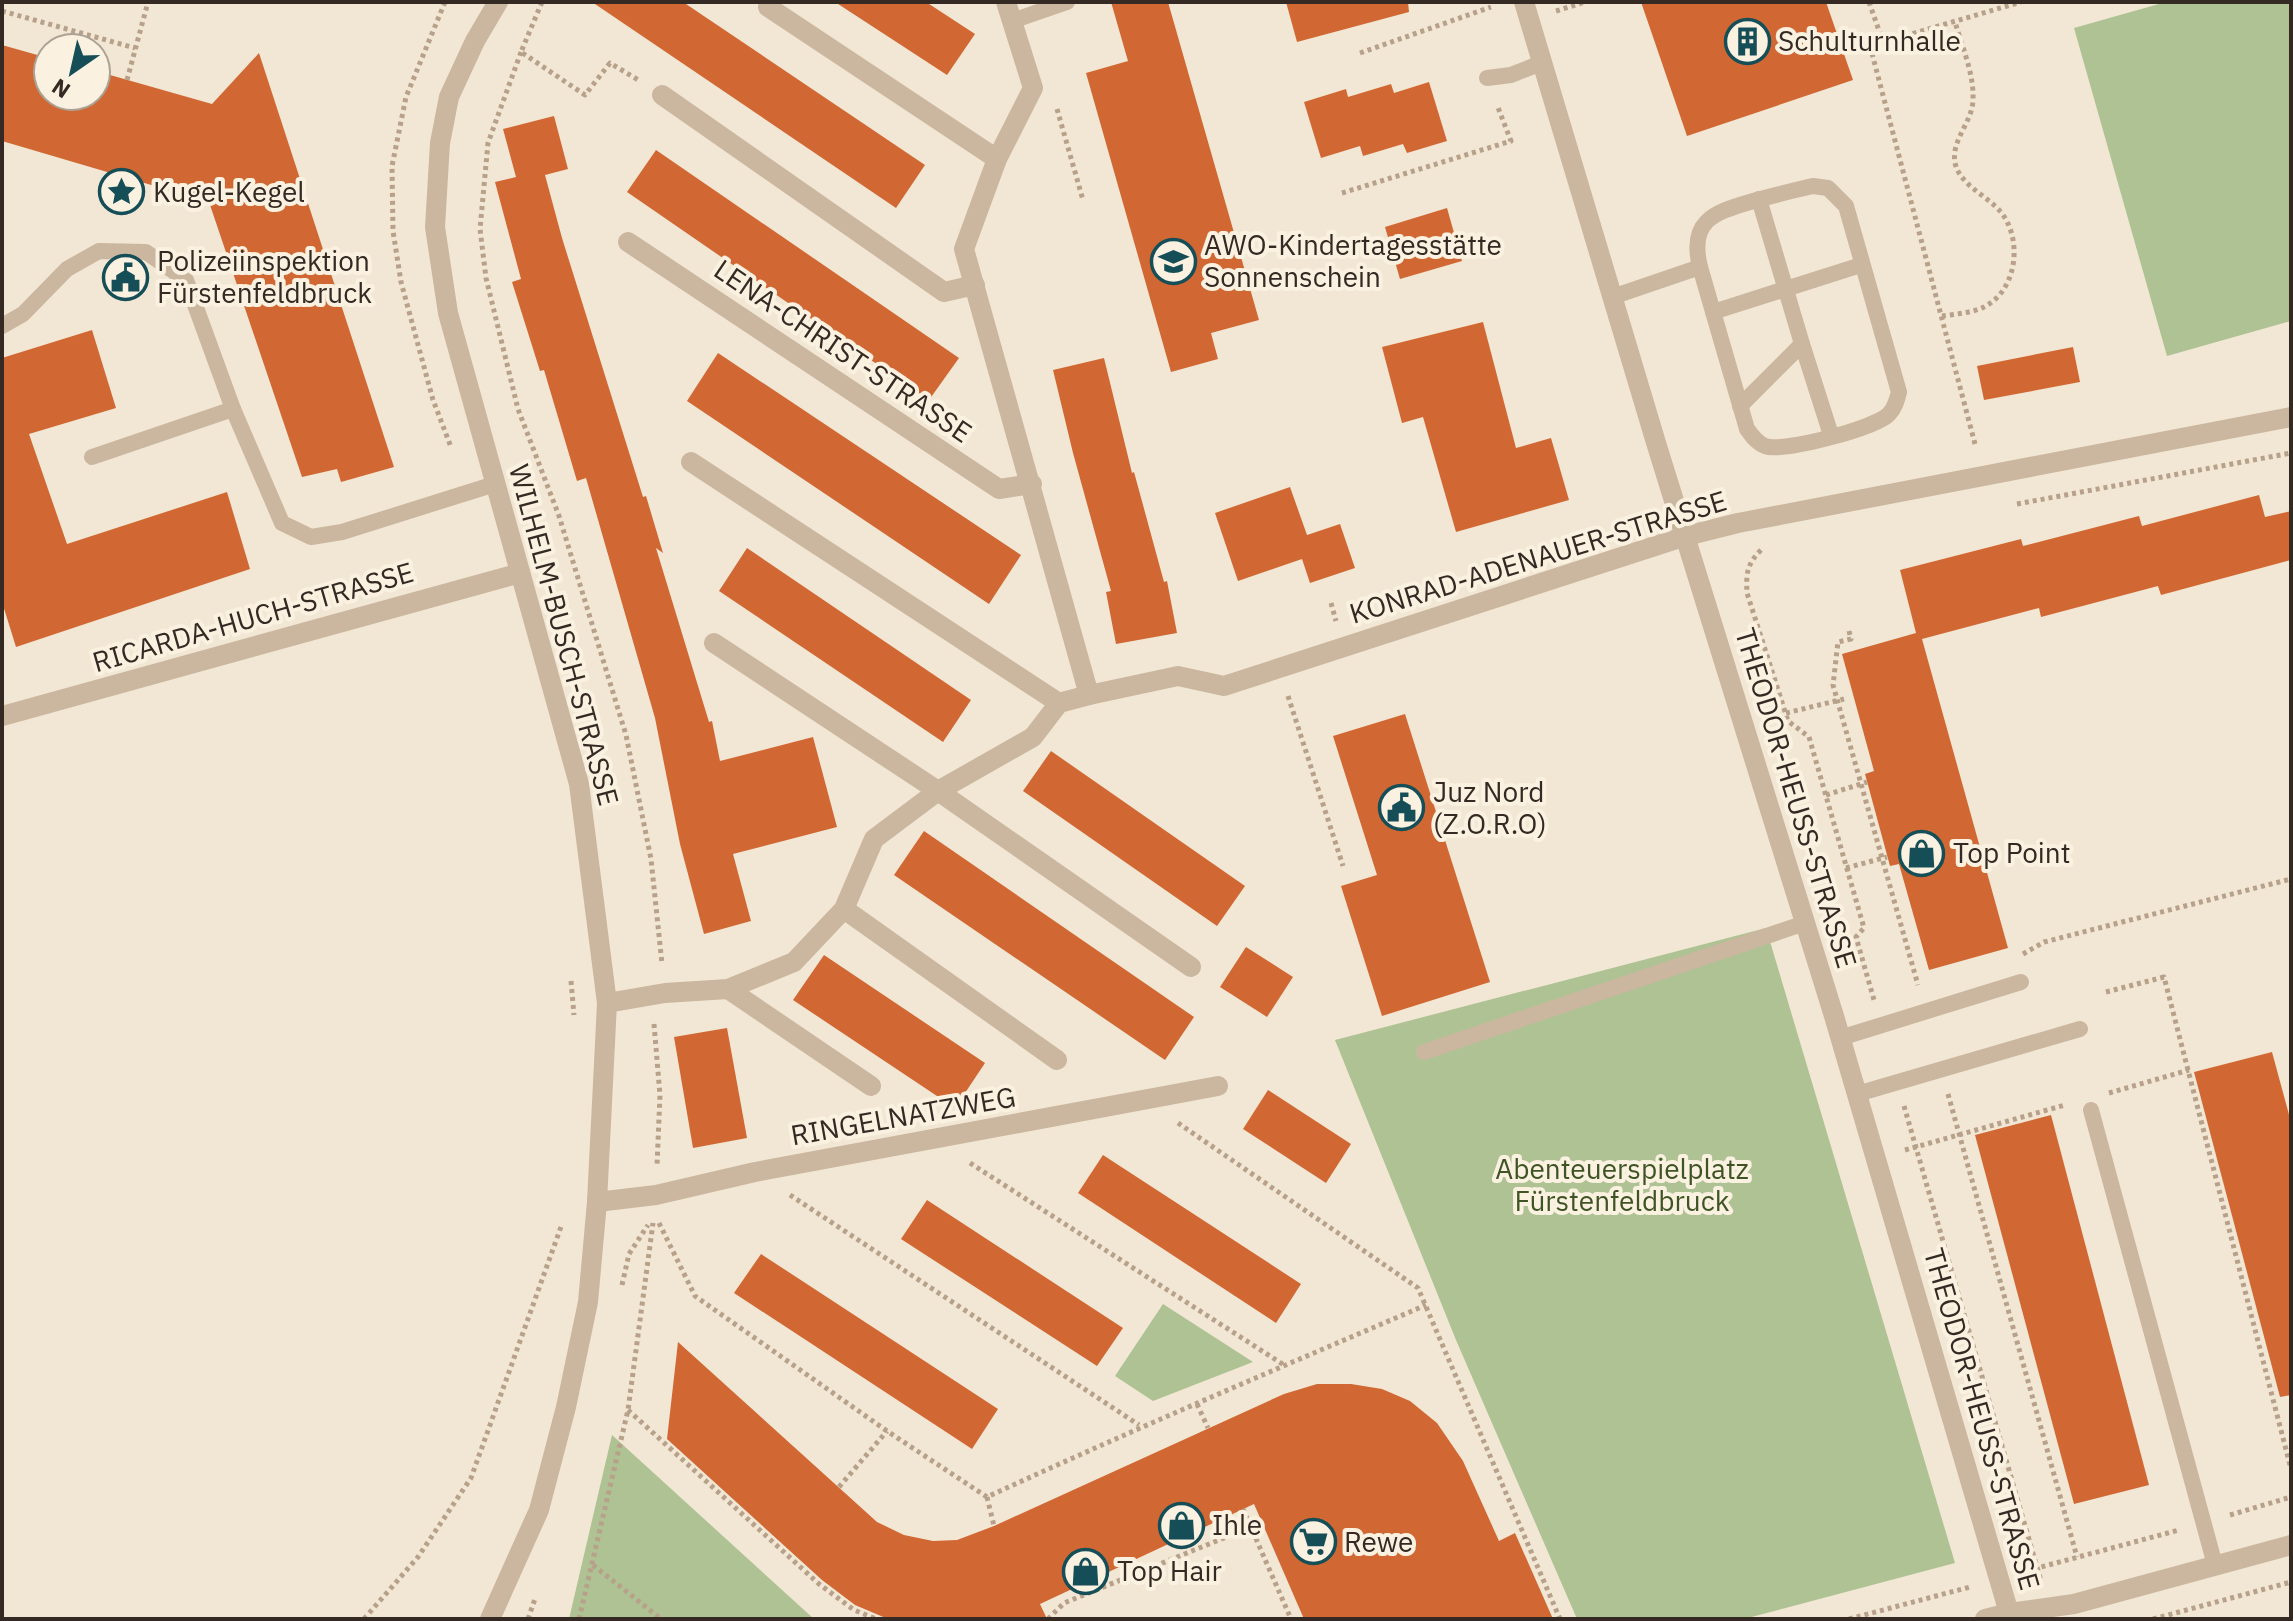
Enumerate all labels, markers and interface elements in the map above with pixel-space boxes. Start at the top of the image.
building icon: Schulturnhalle [1723,17,1771,65]
place label: Schulturnhalle [1778,22,1961,59]
north arrow [32,32,112,112]
text: N [46,73,75,105]
place icon: Kugel-Kegel [98,168,146,216]
place label: Kugel-Kegel [153,173,305,210]
place label: AWO-Kindertagesstätte Sonnenschein [1204,226,1502,295]
school or university icon: AWO-Kindertagesstätte Sonnenschein [1149,237,1197,285]
place label: Polizeiinspektion Fürstenfeldbruck [157,242,372,311]
street label: LENA-CHRIST-STRASSE [707,251,979,451]
public building icon: Polizeiinspektion Fürstenfeldbruck [102,253,150,301]
street label: WILHELM-BUSCH-STRASSE [501,460,628,810]
street label: KONRAD-ADENAUER-STRASSE [1345,481,1731,632]
street label: RICARDA-HUCH-STRASSE [88,553,418,680]
street label: THEODOR-HEUSS-STRASSE [1727,623,1866,972]
place label: Juz Nord (Z.O.R.O) [1433,773,1547,842]
public building icon: Juz Nord (Z.O.R.O) [1378,784,1426,832]
shop icon: Top Point [1898,829,1946,877]
place label: Top Point [1953,834,2071,871]
street label: RINGELNATZWEG [788,1078,1018,1153]
park label: Abenteuerspielplatz Fürstenfeldbruck [1495,1150,1749,1219]
street label: THEODOR-HEUSS-STRASSE [1916,1244,2049,1594]
shop icon: Ihle [1157,1501,1205,1549]
place label: Ihle [1212,1506,1262,1543]
supermarket icon: Rewe [1289,1518,1337,1566]
place label: Rewe [1344,1523,1413,1560]
shop icon: Top Hair [1062,1547,1110,1595]
place label: Top Hair [1117,1552,1222,1589]

